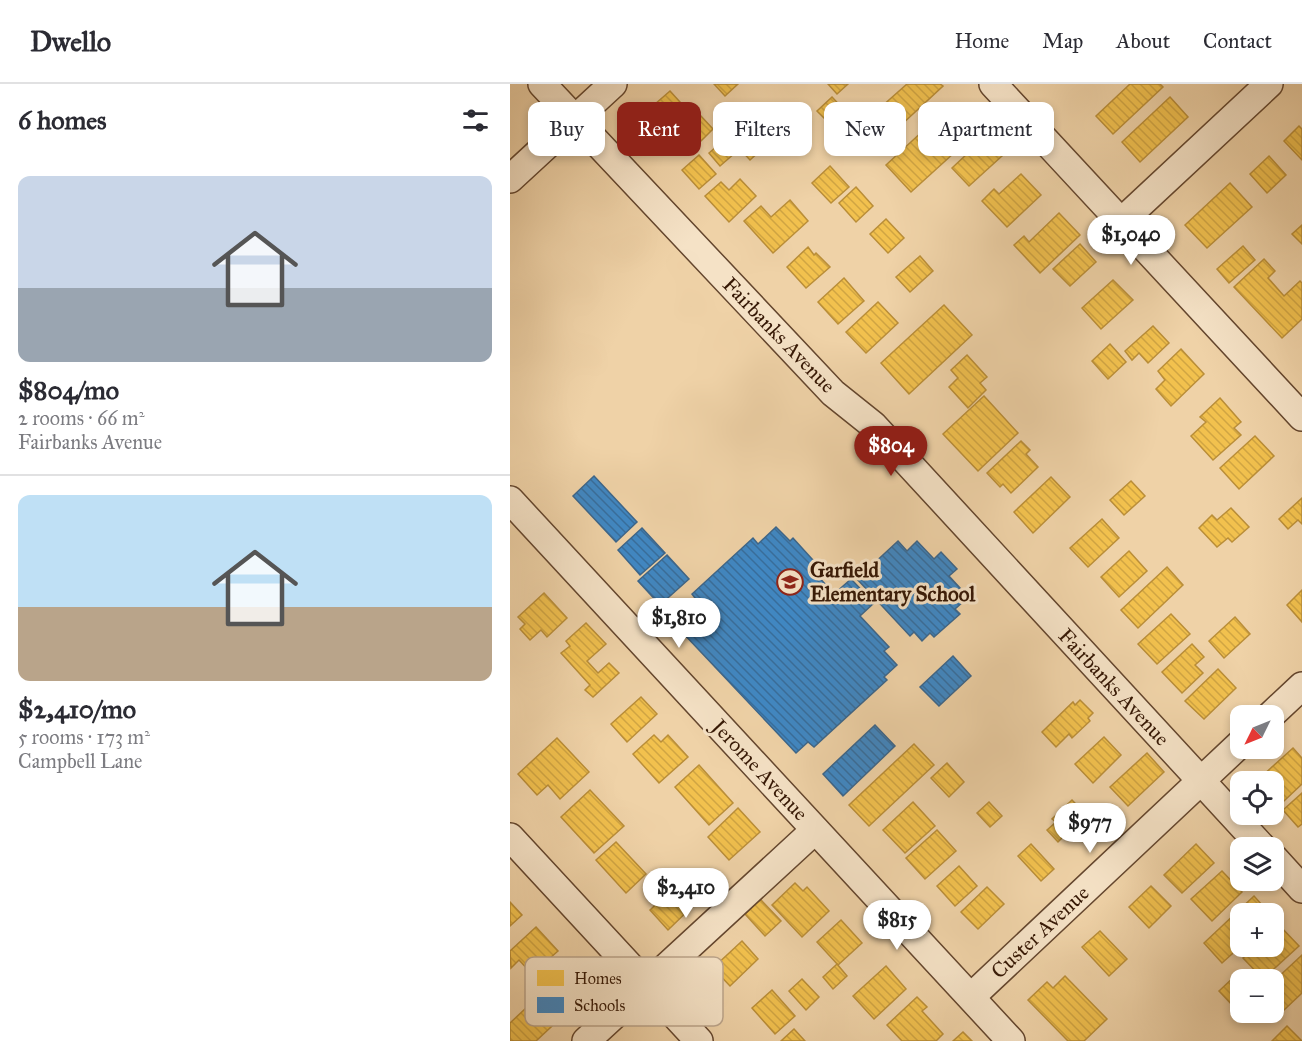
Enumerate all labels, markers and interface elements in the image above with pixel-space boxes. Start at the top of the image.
text: Dwello [30,24,111,59]
text: Home [954,28,1009,54]
text: Map [1042,28,1083,54]
text: About [1116,28,1170,54]
text: Contact [1203,28,1272,54]
chip: Buy [528,102,605,156]
chip: Rent [617,102,701,156]
chip: Filters [713,102,812,156]
chip: New [824,102,906,156]
chip: Apartment [918,102,1054,156]
text: 6 homes [18,104,107,136]
icon: filters [459,104,492,137]
icon: home [201,215,309,323]
pin: $1,040 [1082,215,1180,266]
text: $1,040 [1101,222,1161,246]
street label: Fairbanks Avenue [717,272,841,399]
text: $804/mo [18,374,119,406]
text: 2 rooms · 66 m² [18,406,144,430]
pin: $804 [855,426,927,477]
text: Fairbanks Avenue [18,430,162,454]
text: $804 [868,433,914,457]
icon: home [201,534,309,642]
place label: Garfield Elementary School [810,557,976,607]
school or university icon: Garfield Elementary School [775,567,805,597]
pin: $1,810 [630,598,728,649]
text: $1,810 [651,605,707,629]
street label: Fairbanks Avenue [1053,623,1175,751]
text: $2,410/mo [18,693,136,725]
north arrow [1230,705,1284,759]
map controls [1230,705,1284,1023]
street label: Jerome Avenue [705,712,814,826]
text: 5 rooms · 173 m² [18,725,150,749]
text: Campbell Lane [18,749,142,773]
button: locate [1230,771,1284,825]
pin: $977 [1054,803,1126,854]
text: $977 [1068,810,1112,834]
button: layers [1230,837,1284,891]
pin: $2,410 [637,868,735,919]
text: $2,410 [657,875,715,899]
street label: Custer Avenue [985,880,1095,984]
pin: $815 [861,900,933,951]
button: + [1230,903,1284,957]
text: $815 [877,907,917,931]
legend [525,957,723,1026]
text: Homes [574,969,622,988]
button: − [1230,969,1284,1023]
text: Schools [574,996,625,1015]

